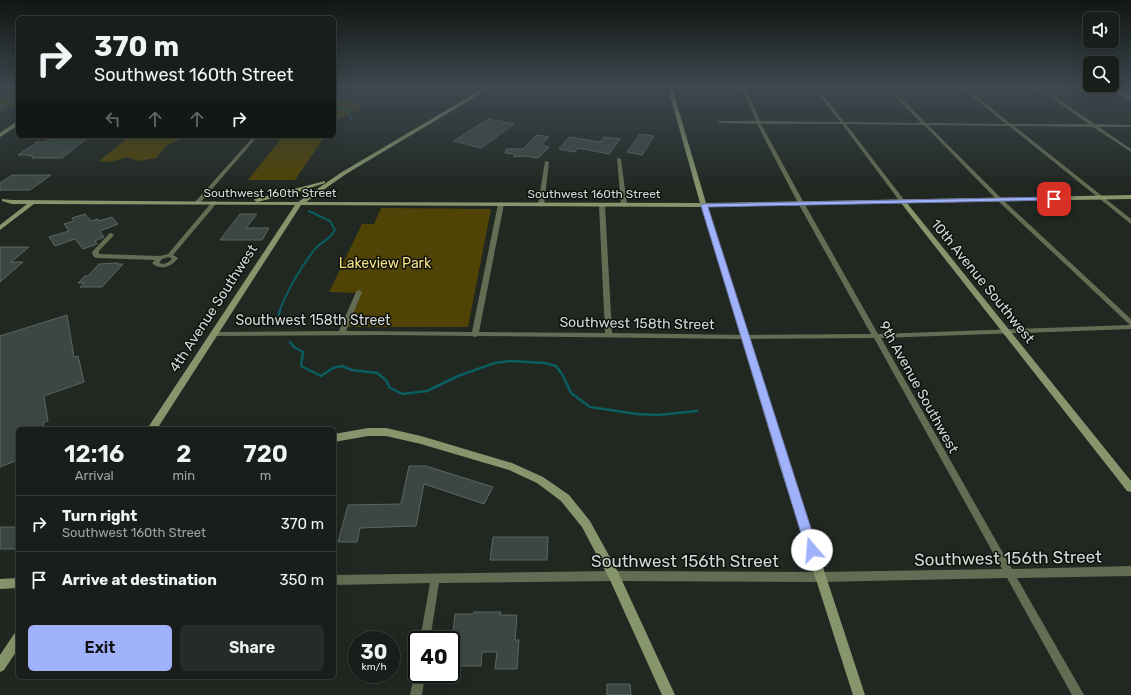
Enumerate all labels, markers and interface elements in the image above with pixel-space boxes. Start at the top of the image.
map controls [1083,12,1119,92]
button: sound [1083,12,1119,48]
text: 370 m [94,30,179,63]
icon: right [28,32,80,84]
button: search [1083,56,1119,92]
text: Southwest 160th Street [94,64,294,86]
icon: left [102,108,124,130]
icon: ahead [144,108,166,130]
icon: ahead [186,108,208,130]
icon: right [228,108,250,130]
pin [1037,182,1071,216]
street label: Southwest 160th Street [203,186,337,200]
street label: Southwest 160th Street [527,187,661,201]
icon: arrive [1043,188,1065,210]
street label: 10th Avenue Southwest [927,216,1038,347]
street label: 4th Avenue Southwest [166,241,261,375]
park label: Lakeview Park [339,255,432,272]
street label: Southwest 158th Street [235,312,391,329]
street label: Southwest 158th Street [559,314,715,333]
street label: 9th Avenue Southwest [875,318,962,457]
text: 12:16 [64,440,124,468]
text: 2 [176,440,191,468]
text: 720 [243,440,288,468]
text: Arrival [75,468,114,483]
text: min [173,468,195,483]
text: m [260,468,271,483]
text: Turn right [62,507,137,525]
icon: right [28,513,50,535]
text: 370 m [281,515,324,533]
text: Southwest 160th Street [62,525,206,540]
position arrow [791,529,833,571]
street label: Southwest 156th Street [914,546,1102,570]
street label: Southwest 156th Street [591,551,779,571]
icon: arrive [28,569,50,591]
text: Arrive at destination [62,571,217,589]
text: 350 m [280,571,324,589]
button: Exit [28,625,172,671]
button: Share [180,625,324,671]
speed limit sign: 40 [408,631,460,683]
text: 30 [361,640,387,664]
text: km/h [362,661,386,673]

